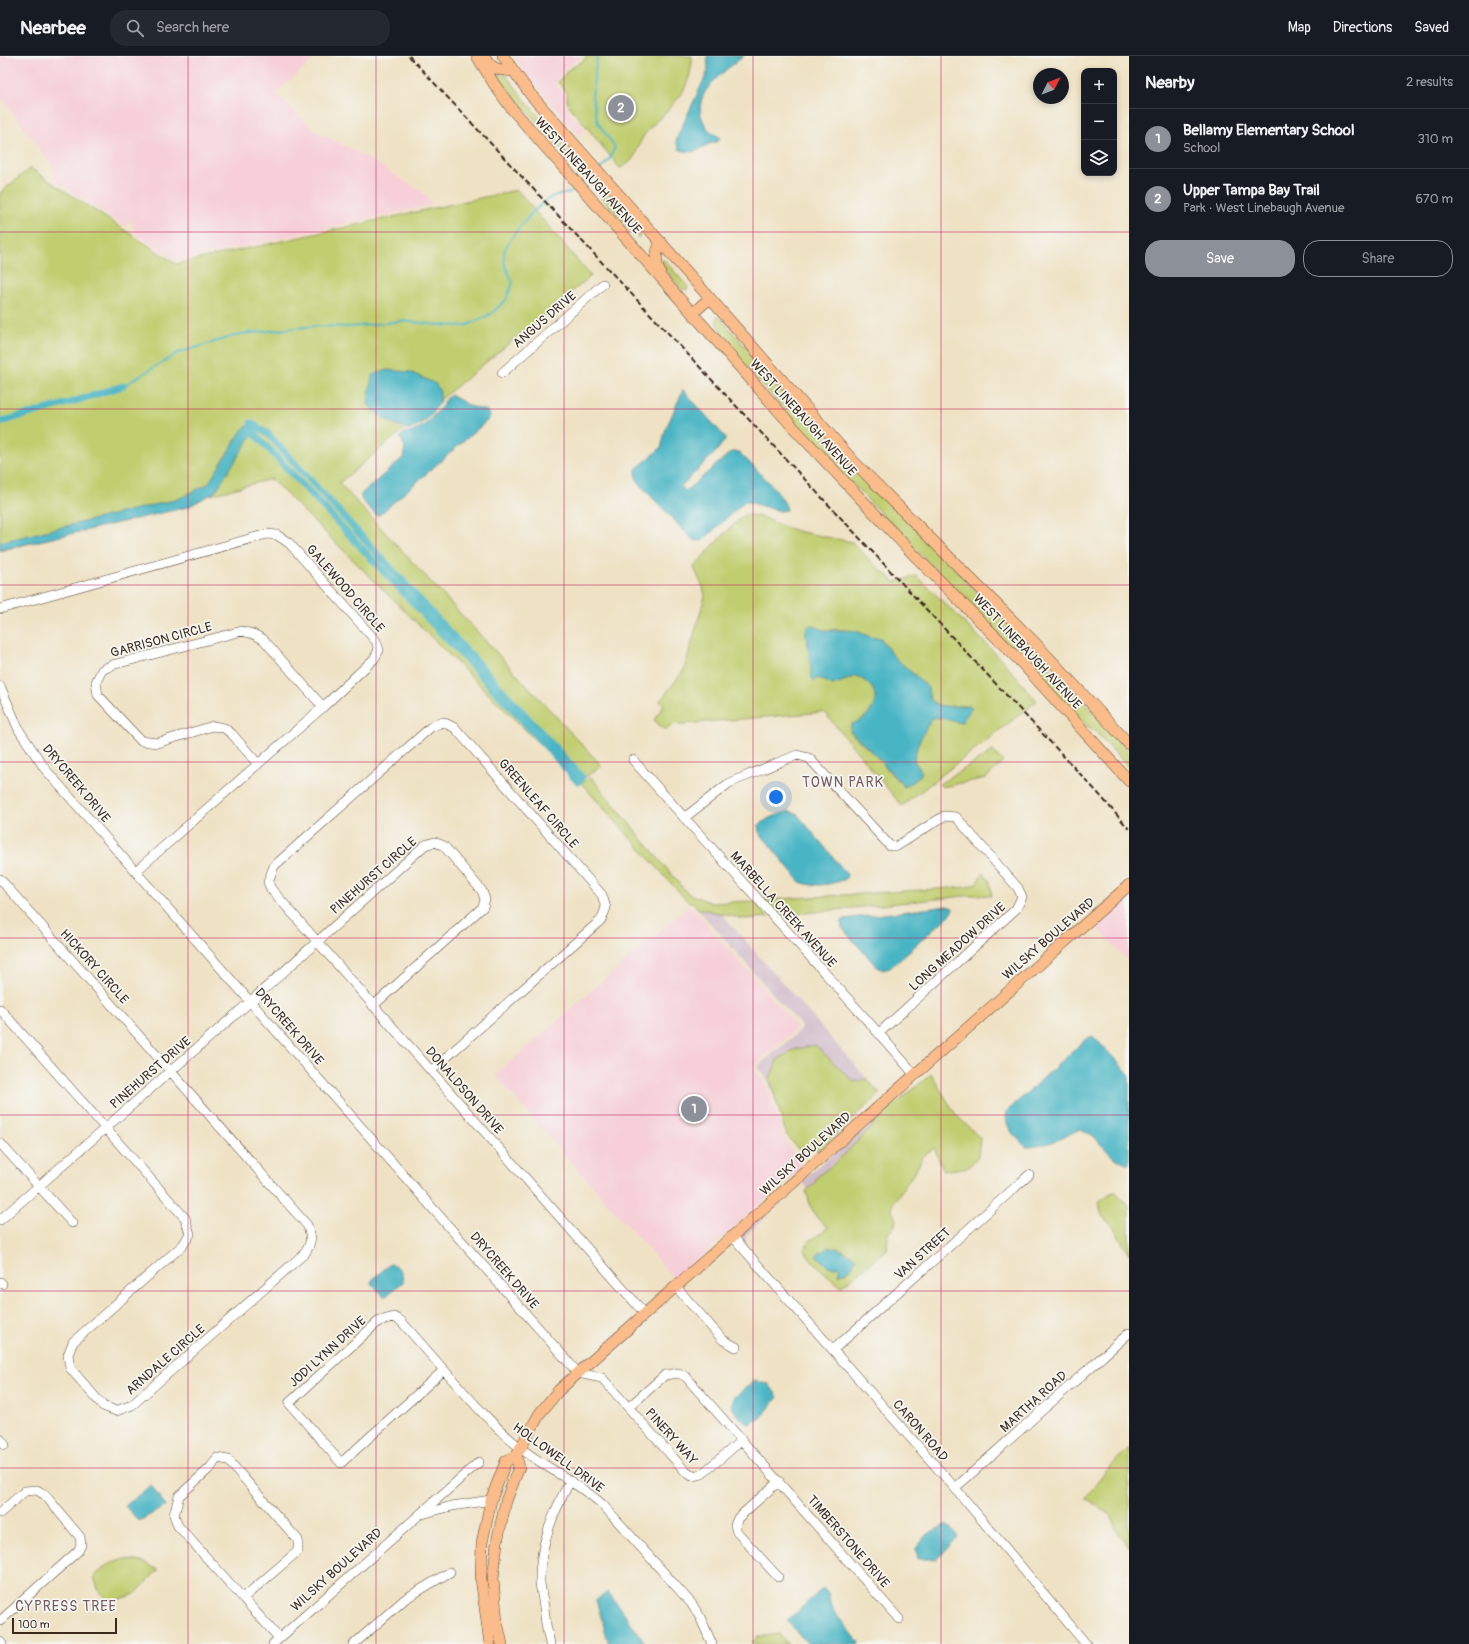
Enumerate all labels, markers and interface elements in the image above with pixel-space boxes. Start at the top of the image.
search box [110,10,390,46]
text: Nearbee [20,16,86,40]
icon: search [124,17,146,39]
text: Search here [156,18,229,37]
text: Map [1288,19,1311,36]
text: Directions [1333,19,1392,36]
text: Saved [1414,19,1449,36]
north arrow [1033,68,1069,104]
map controls [1081,68,1117,176]
button: + [1081,68,1117,104]
text: Nearby [1145,72,1194,93]
text: 2 results [1406,74,1453,90]
pin: 2 [608,93,634,123]
button: − [1081,104,1117,140]
street label: WEST LINEBAUGH AVENUE [532,114,645,238]
text: Bellamy Elementary School [1183,121,1354,140]
text: 1 [1155,131,1161,147]
text: 310 m [1417,131,1453,147]
button: layers [1081,140,1117,176]
text: School [1183,140,1220,156]
text: Upper Tampa Bay Trail [1183,181,1320,200]
text: 2 [1154,191,1162,207]
text: 670 m [1415,191,1453,207]
text: Park · West Linebaugh Avenue [1183,200,1345,216]
button: Save [1145,240,1295,277]
button: Share [1303,240,1453,277]
street label: ANGUS DRIVE [510,288,580,352]
street label: WEST LINEBAUGH AVENUE [747,356,860,480]
street label: GALEWOOD CIRCLE [303,541,388,636]
street label: WEST LINEBAUGH AVENUE [970,591,1085,713]
street label: GARRISON CIRCLE [109,619,214,661]
street label: DRYCREEK DRIVE [39,741,114,826]
street label: GREENLEAF CIRCLE [495,756,582,852]
district label: TOWN PARK [802,774,884,791]
your location [766,787,786,807]
street label: PINEHURST CIRCLE [327,834,420,918]
street label: MARBELLA CREEK AVENUE [727,848,840,971]
street label: WILSKY BOULEVARD [999,894,1098,983]
street label: LONG MEADOW DRIVE [906,899,1009,994]
street label: HICKORY CIRCLE [56,926,132,1008]
street label: DRYCREEK DRIVE [251,985,327,1069]
street label: PINEHURST DRIVE [107,1033,195,1112]
street label: DONALDSON DRIVE [422,1044,507,1138]
pin: 1 [681,1094,707,1124]
street label: WILSKY BOULEVARD [757,1109,855,1199]
street label: VAN STREET [891,1224,954,1283]
street label: DRYCREEK DRIVE [466,1229,542,1313]
street label: JODI LYNN DRIVE [286,1313,370,1391]
street label: ARNDALE CIRCLE [123,1321,209,1398]
street label: MARTHA ROAD [997,1368,1070,1436]
street label: CARON ROAD [889,1397,951,1465]
street label: PINERY WAY [642,1405,701,1469]
street label: HOLLOWELL DRIVE [510,1419,607,1496]
street label: TIMBERSTONE DRIVE [804,1492,893,1591]
street label: WILSKY BOULEVARD [288,1525,386,1615]
district label: CYPRESS TREE [15,1598,117,1615]
scale bar [12,1616,117,1635]
text: 100 m [18,1618,49,1631]

